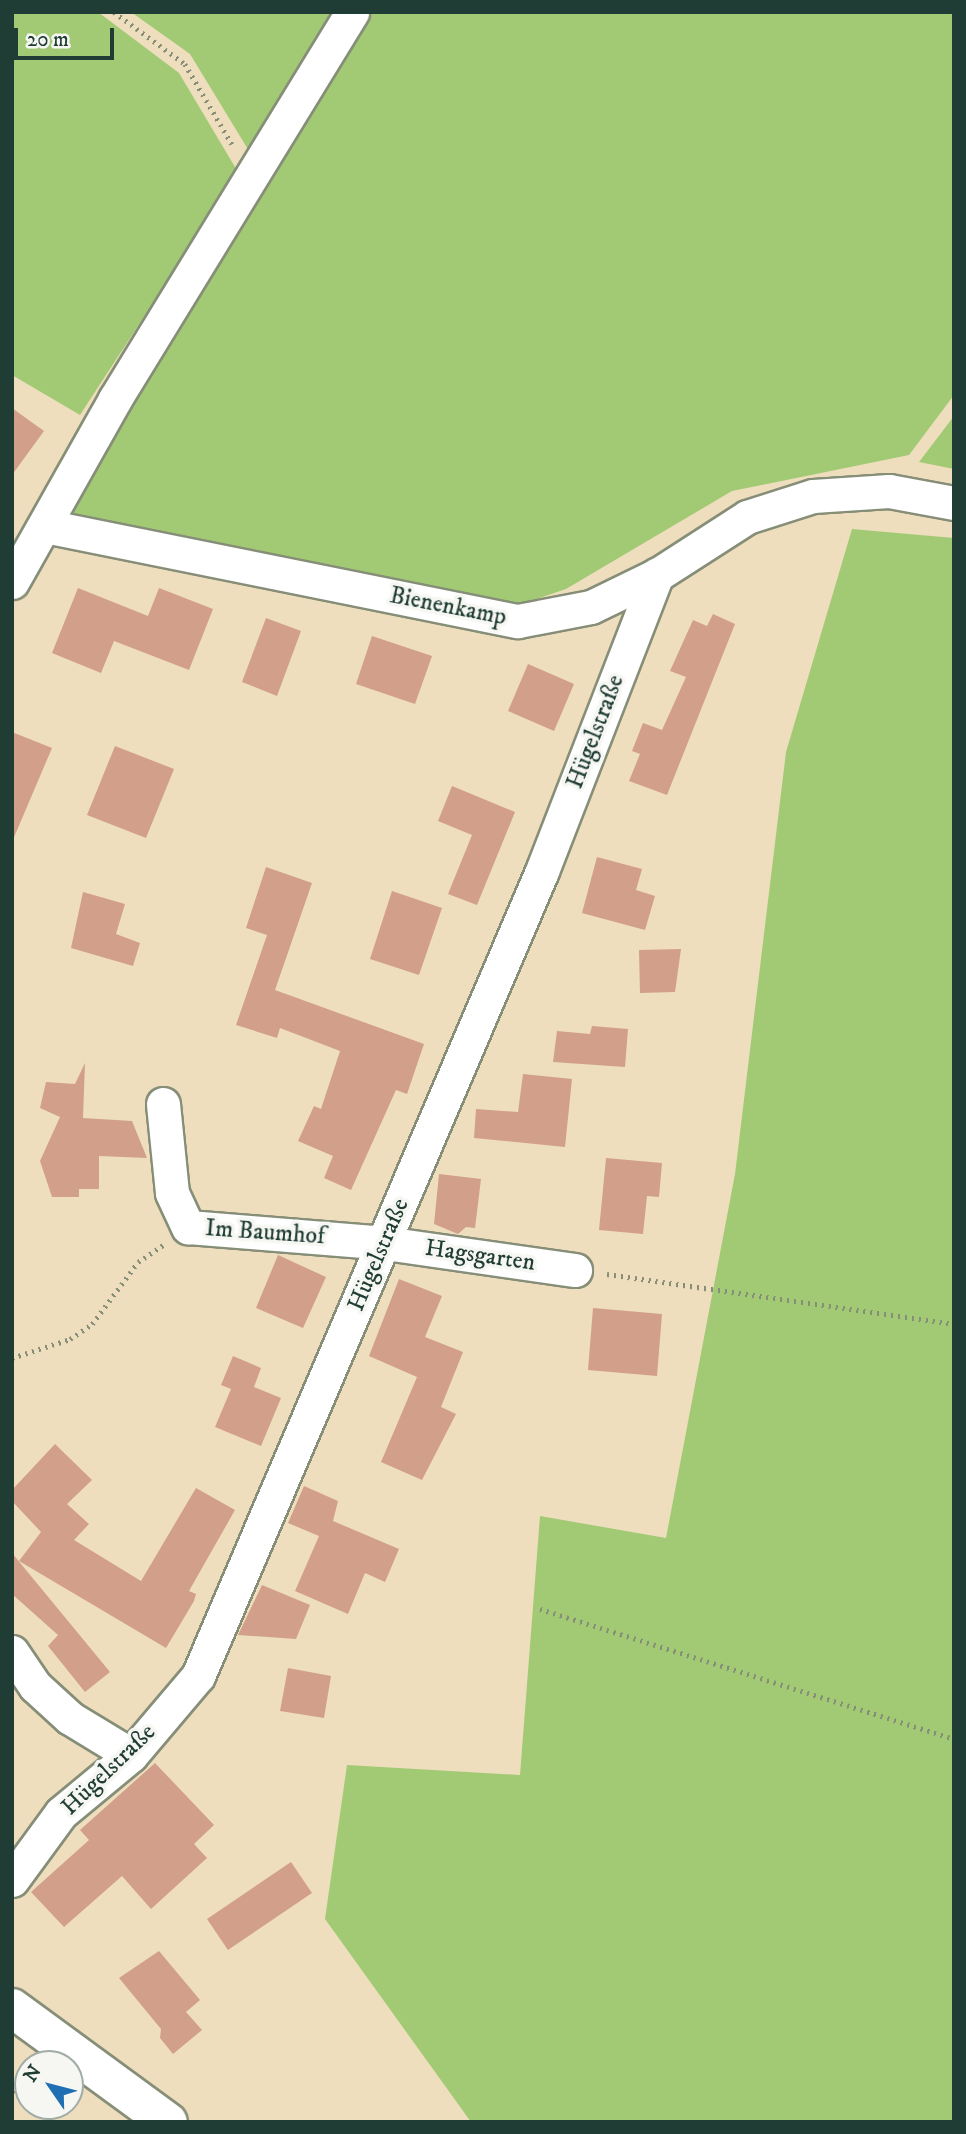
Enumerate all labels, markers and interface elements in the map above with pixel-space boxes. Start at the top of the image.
scale bar [18,14,117,58]
text: 20 m [27,27,69,53]
street label: Bienenkamp [387,582,509,632]
street label: Hügelstraße [561,671,631,793]
street label: Hügelstraße [342,1194,416,1316]
street label: Im Baumhof [204,1214,326,1252]
street label: Hagsgarten [423,1234,537,1278]
street label: Hügelstraße [56,1718,162,1822]
north arrow [14,2050,84,2120]
text: N [19,2061,47,2087]

